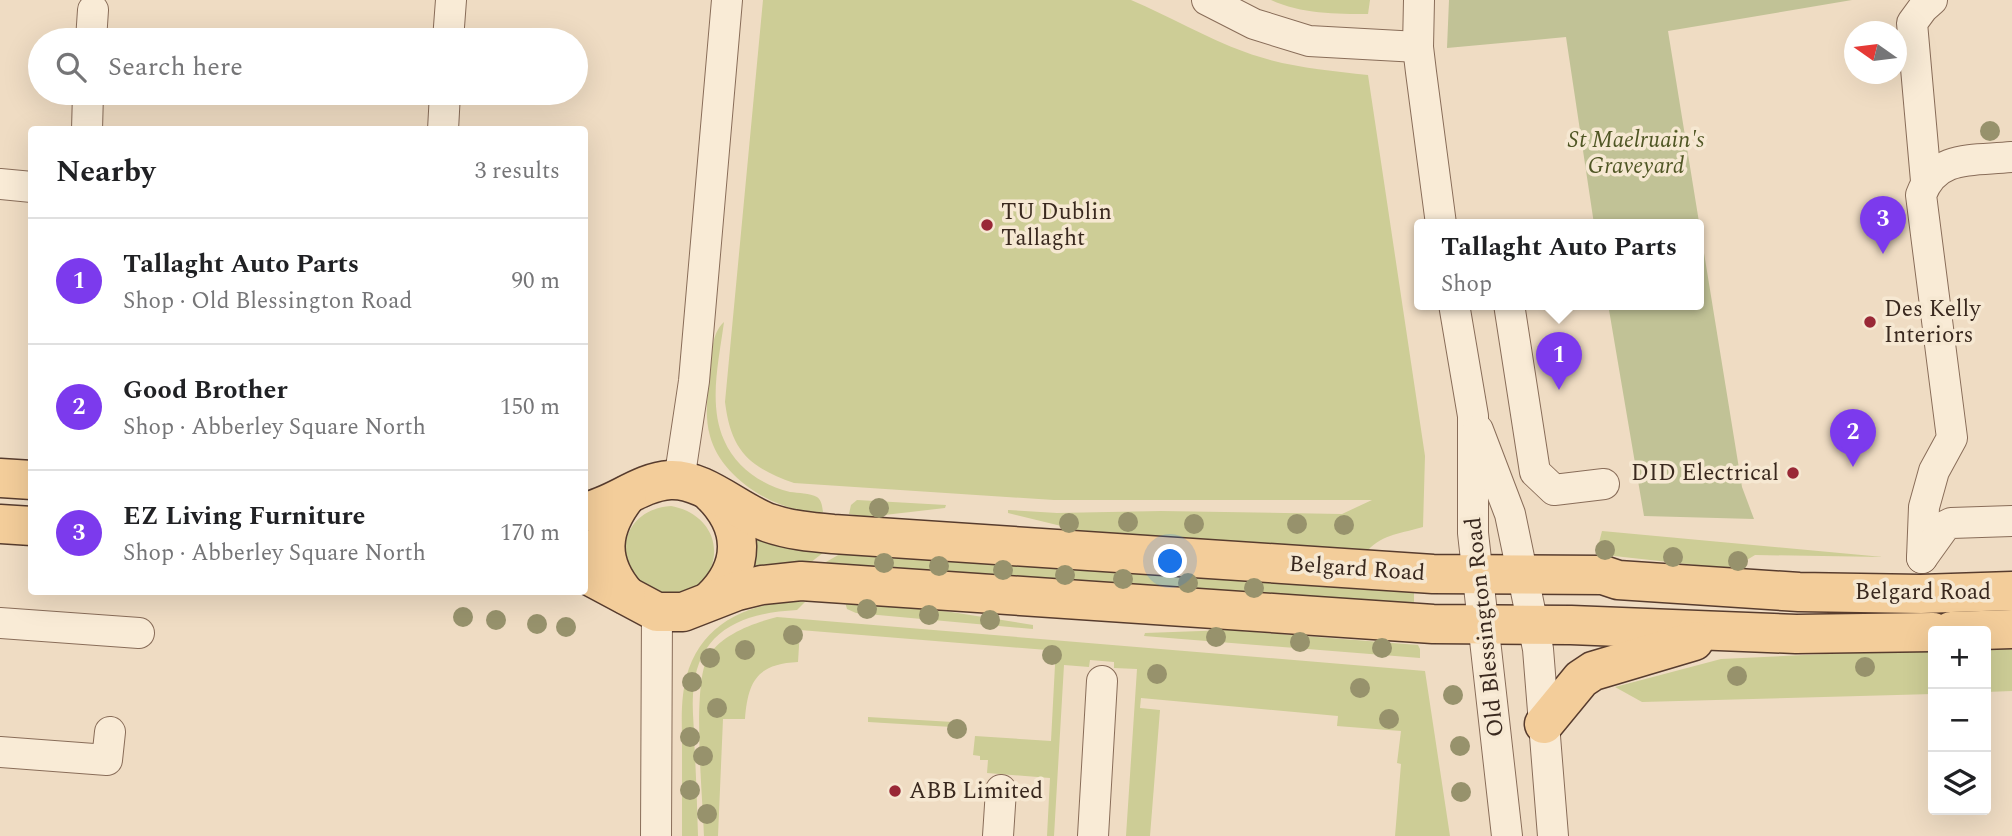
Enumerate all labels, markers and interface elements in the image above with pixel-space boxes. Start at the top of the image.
north arrow [1844,21,1907,84]
search box [28,28,588,105]
text: Search here [108,47,243,87]
icon: search [52,48,90,86]
park label: St Maelruain's Graveyard [1568,123,1704,184]
text: Nearby [56,149,155,195]
text: 3 results [475,154,560,189]
place label: TU Dublin Tallaght [1001,195,1112,256]
pin: 3 [1860,196,1906,254]
marker: TU Dublin Tallaght [979,217,995,233]
popup [1414,219,1704,310]
text: Tallaght Auto Parts [1441,227,1677,267]
text: Tallaght Auto Parts [123,244,359,284]
text: 1 [73,264,85,299]
text: 90 m [511,264,560,299]
text: Shop [1441,267,1492,302]
text: Shop · Old Blessington Road [123,284,412,319]
place label: Des Kelly Interiors [1884,292,1981,353]
marker: Des Kelly Interiors [1862,314,1878,330]
pin: 1 [1536,332,1582,390]
text: Good Brother [123,370,287,410]
text: 2 [73,390,85,425]
text: 150 m [500,390,560,425]
pin: 2 [1830,409,1876,467]
text: Shop · Abberley Square North [123,410,426,445]
place label: DID Electrical [1631,456,1779,491]
marker: DID Electrical [1785,465,1801,481]
text: EZ Living Furniture [123,496,365,536]
street label: Old Blessington Road [1456,515,1514,739]
text: 3 [73,516,85,551]
text: 170 m [500,516,560,551]
text: Shop · Abberley Square North [123,536,426,571]
your location [1153,544,1187,578]
street label: Belgard Road [1288,547,1426,591]
street label: Belgard Road [1855,575,1991,610]
map controls [1928,626,1991,815]
button: + [1928,626,1991,689]
button: − [1928,689,1991,752]
button: layers [1928,752,1991,815]
place label: ABB Limited [909,774,1043,809]
marker: ABB Limited [887,783,903,799]

